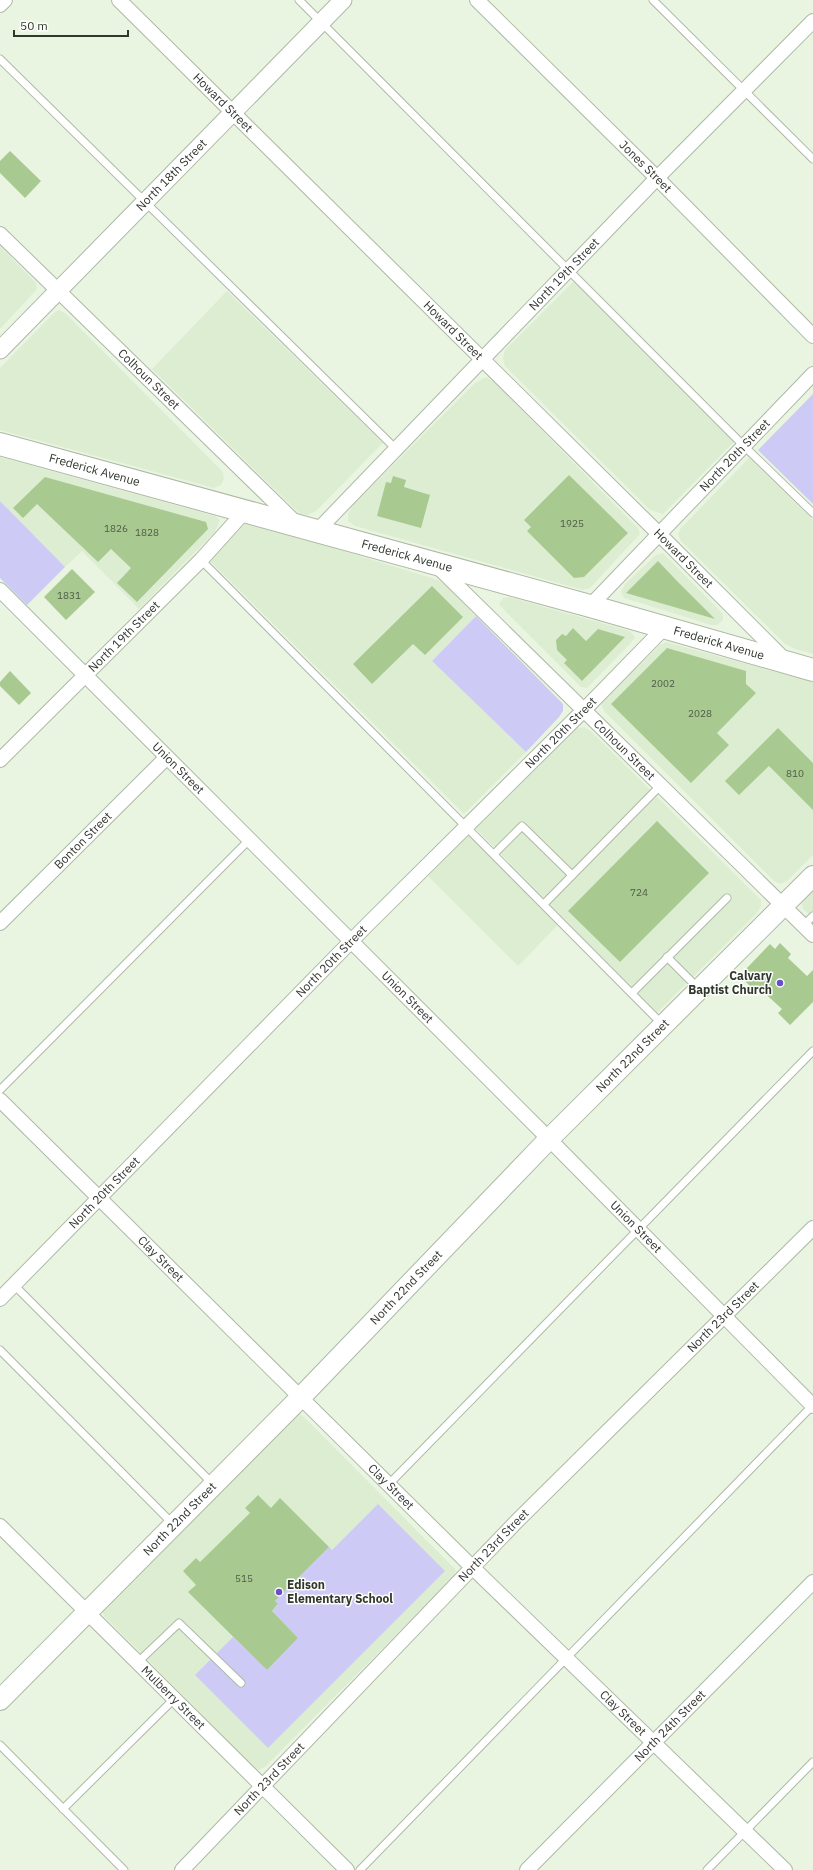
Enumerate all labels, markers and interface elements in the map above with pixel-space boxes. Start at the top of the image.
scale bar [14,12,128,38]
text: 50 m [20,18,48,33]
street label: Howard Street [190,70,256,135]
street label: North 18th Street [133,136,210,214]
street label: Jones Street [616,137,675,196]
street label: North 19th Street [526,235,602,313]
street label: Howard Street [421,297,486,363]
street label: Colhoun Street [115,345,183,412]
street label: North 20th Street [696,416,773,494]
street label: Frederick Avenue [47,450,142,489]
house number: 1925 [560,517,584,530]
house number: 1826 [104,522,128,535]
street label: Howard Street [651,525,717,591]
house number: 1828 [135,526,159,539]
street label: Frederick Avenue [360,536,455,575]
house number: 1831 [57,589,81,602]
street label: North 19th Street [85,597,163,675]
street label: Frederick Avenue [672,622,767,663]
house number: 2002 [651,677,675,690]
street label: North 20th Street [522,694,599,771]
house number: 2028 [688,707,712,720]
street label: Colhoun Street [591,716,659,783]
street label: Union Street [149,739,208,797]
house number: 810 [786,767,804,780]
street label: Bonton Street [51,808,114,872]
house number: 724 [630,886,648,899]
street label: North 20th Street [292,922,369,1000]
street label: Union Street [379,968,437,1026]
place label: Calvary Baptist Church [688,968,773,997]
marker: Calvary Baptist Church [775,978,785,988]
street label: North 22nd Street [592,1016,672,1095]
street label: North 20th Street [65,1153,143,1231]
street label: Union Street [607,1197,665,1256]
street label: Clay Street [135,1233,187,1285]
street label: North 22nd Street [367,1247,445,1328]
street label: North 23rd Street [684,1278,762,1355]
street label: Clay Street [365,1460,418,1513]
street label: North 22nd Street [140,1479,219,1559]
street label: North 23rd Street [455,1506,532,1585]
house number: 515 [235,1572,253,1585]
place label: Edison Elementary School [287,1577,393,1606]
marker: Edison Elementary School [274,1587,284,1597]
street label: Mulberry Street [138,1662,209,1732]
street label: Clay Street [597,1687,650,1739]
street label: North 24th Street [631,1687,708,1765]
street label: North 23rd Street [231,1739,307,1818]

